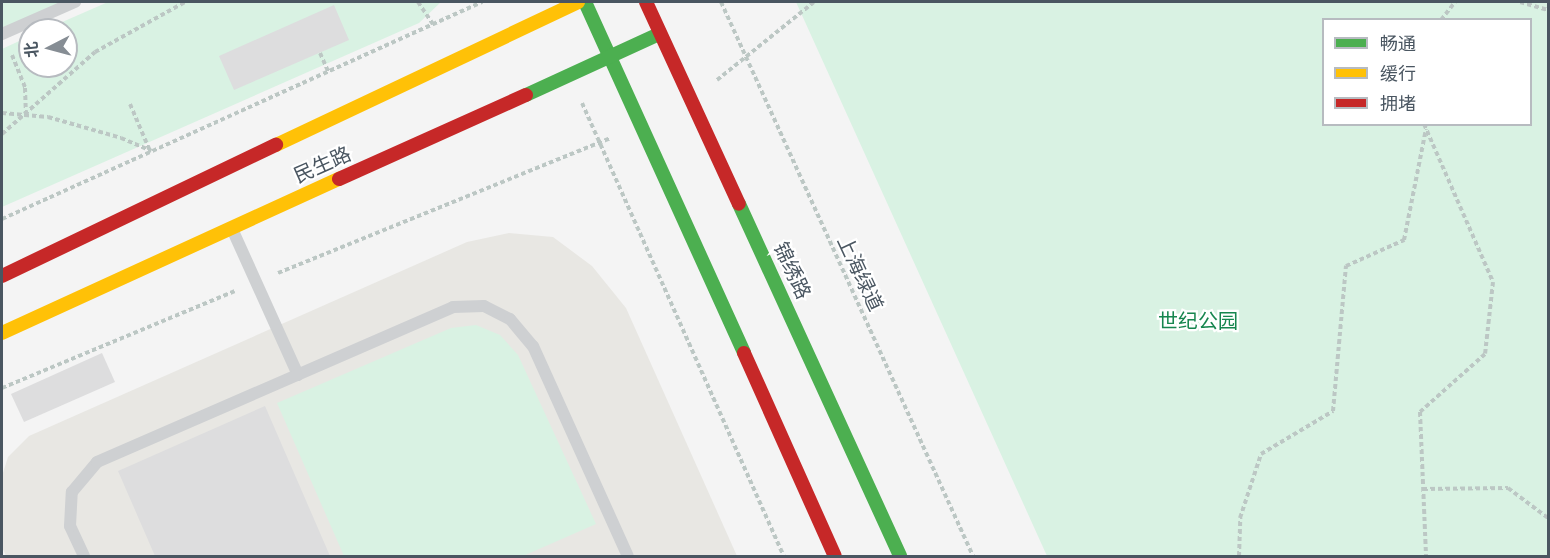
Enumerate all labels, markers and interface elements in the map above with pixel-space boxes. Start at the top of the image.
north arrow [18,18,78,78]
legend [1322,18,1532,126]
text: 畅通 [1380,32,1416,57]
text: 北 [20,41,44,59]
text: 缓行 [1380,62,1416,87]
text: 拥堵 [1380,92,1416,117]
street label: 民生路 [291,143,355,189]
street label: 上海绿道 [831,233,887,315]
street label: 锦绣路 [767,239,815,303]
park label: 世纪公园 [1158,310,1238,334]

